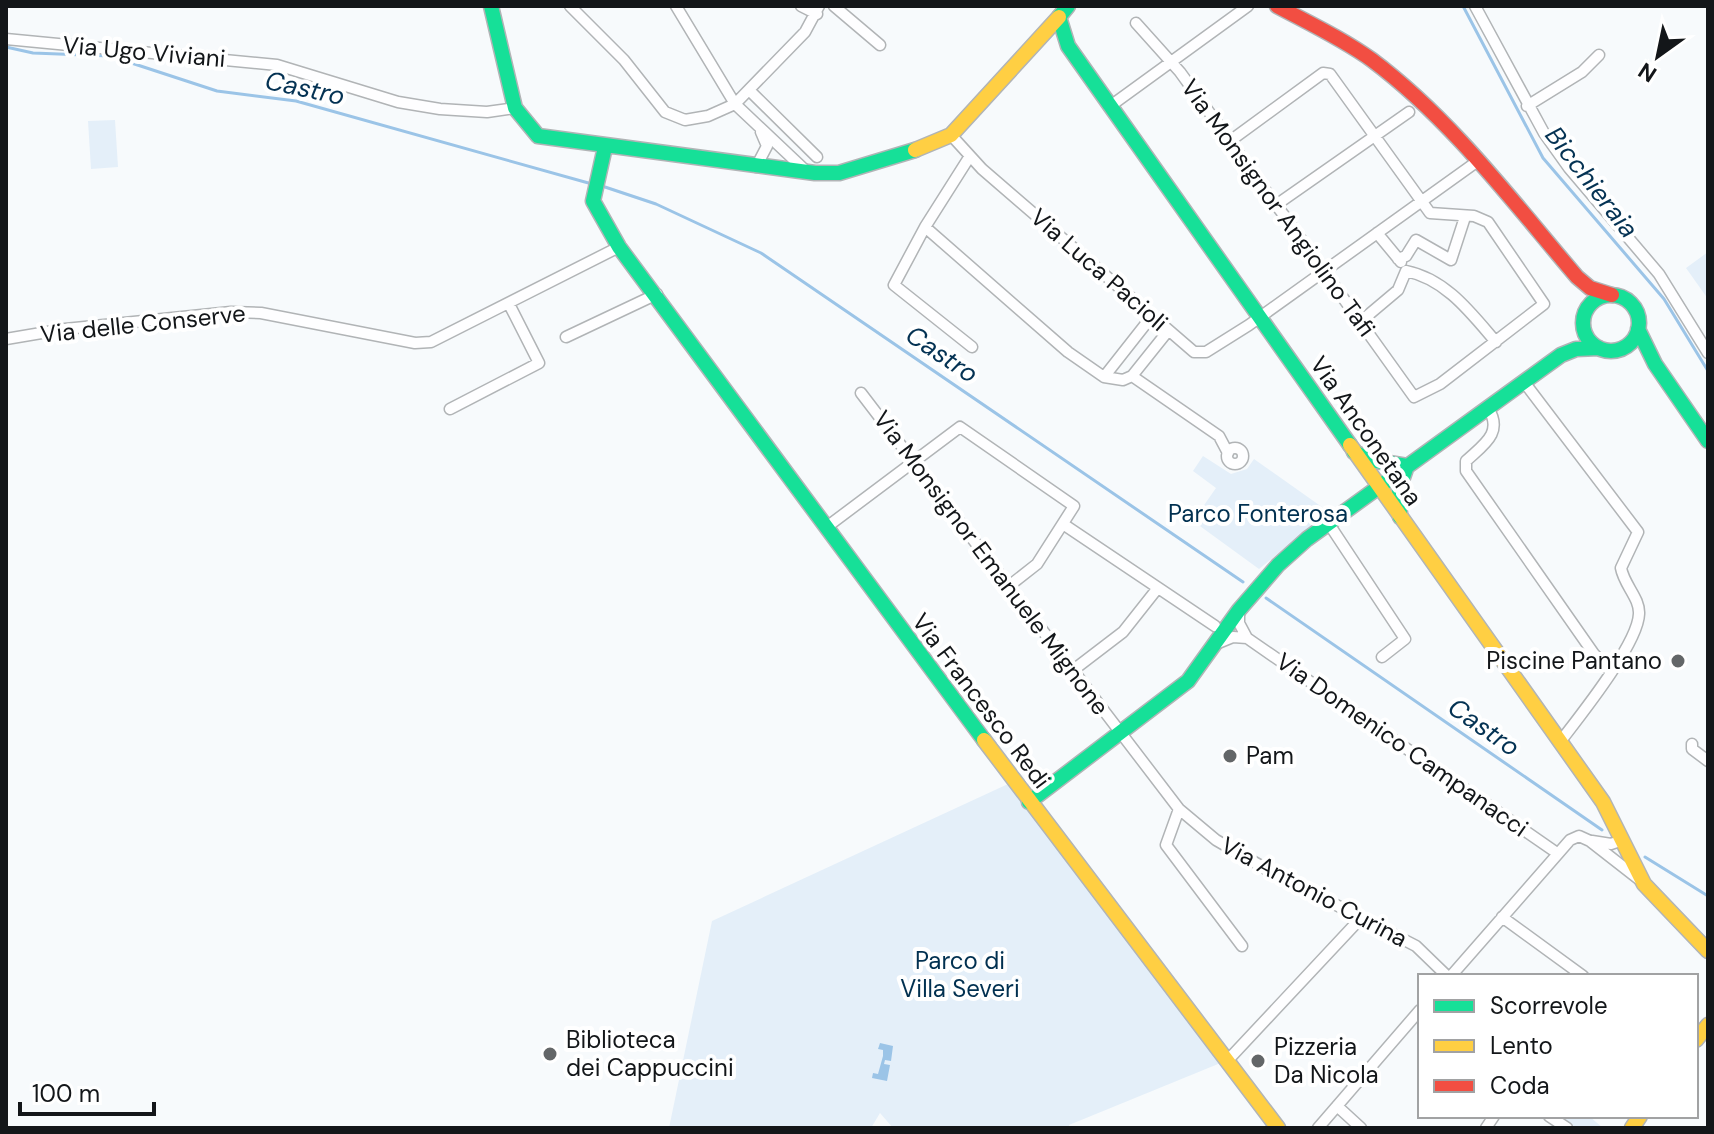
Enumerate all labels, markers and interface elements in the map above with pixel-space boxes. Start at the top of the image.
north arrow [1618,16,1698,96]
street label: Via Ugo Viviani [61,29,227,74]
text: N [1633,56,1662,89]
water label: Castro [262,63,348,113]
street label: Via Monsignor Angiolino Tafi [1175,73,1382,343]
water label: Bicchieraia [1538,119,1646,245]
street label: Via Luca Pacioli [1024,201,1174,338]
street label: Via delle Conserve [39,297,247,350]
water label: Castro [899,317,985,391]
street label: Via Anconetana [1303,350,1429,511]
street label: Via Monsignor Emanuele Mignone [867,404,1116,721]
park label: Parco Fonterosa [1168,498,1348,529]
street label: Via Francesco Redi [905,607,1057,795]
place label: Piscine Pantano [1486,645,1662,676]
street label: Via Domenico Campanacci [1270,646,1534,844]
marker: Piscine Pantano [1669,652,1687,670]
water label: Castro [1441,690,1527,764]
place label: Pam [1246,740,1294,771]
marker: Pam [1221,747,1239,765]
street label: Via Antonio Curina [1216,829,1413,954]
park label: Parco di Villa Severi [900,945,1020,1004]
legend [1418,974,1698,1118]
text: Scorrevole [1490,990,1608,1021]
place label: Biblioteca dei Cappuccini [566,1024,734,1083]
text: Lento [1490,1030,1553,1061]
place label: Pizzeria Da Nicola [1274,1031,1379,1090]
marker: Biblioteca dei Cappuccini [541,1045,559,1063]
marker: Pizzeria Da Nicola [1249,1052,1267,1070]
scale bar [20,1066,154,1116]
text: Coda [1490,1070,1550,1101]
text: 100 m [32,1078,100,1109]

